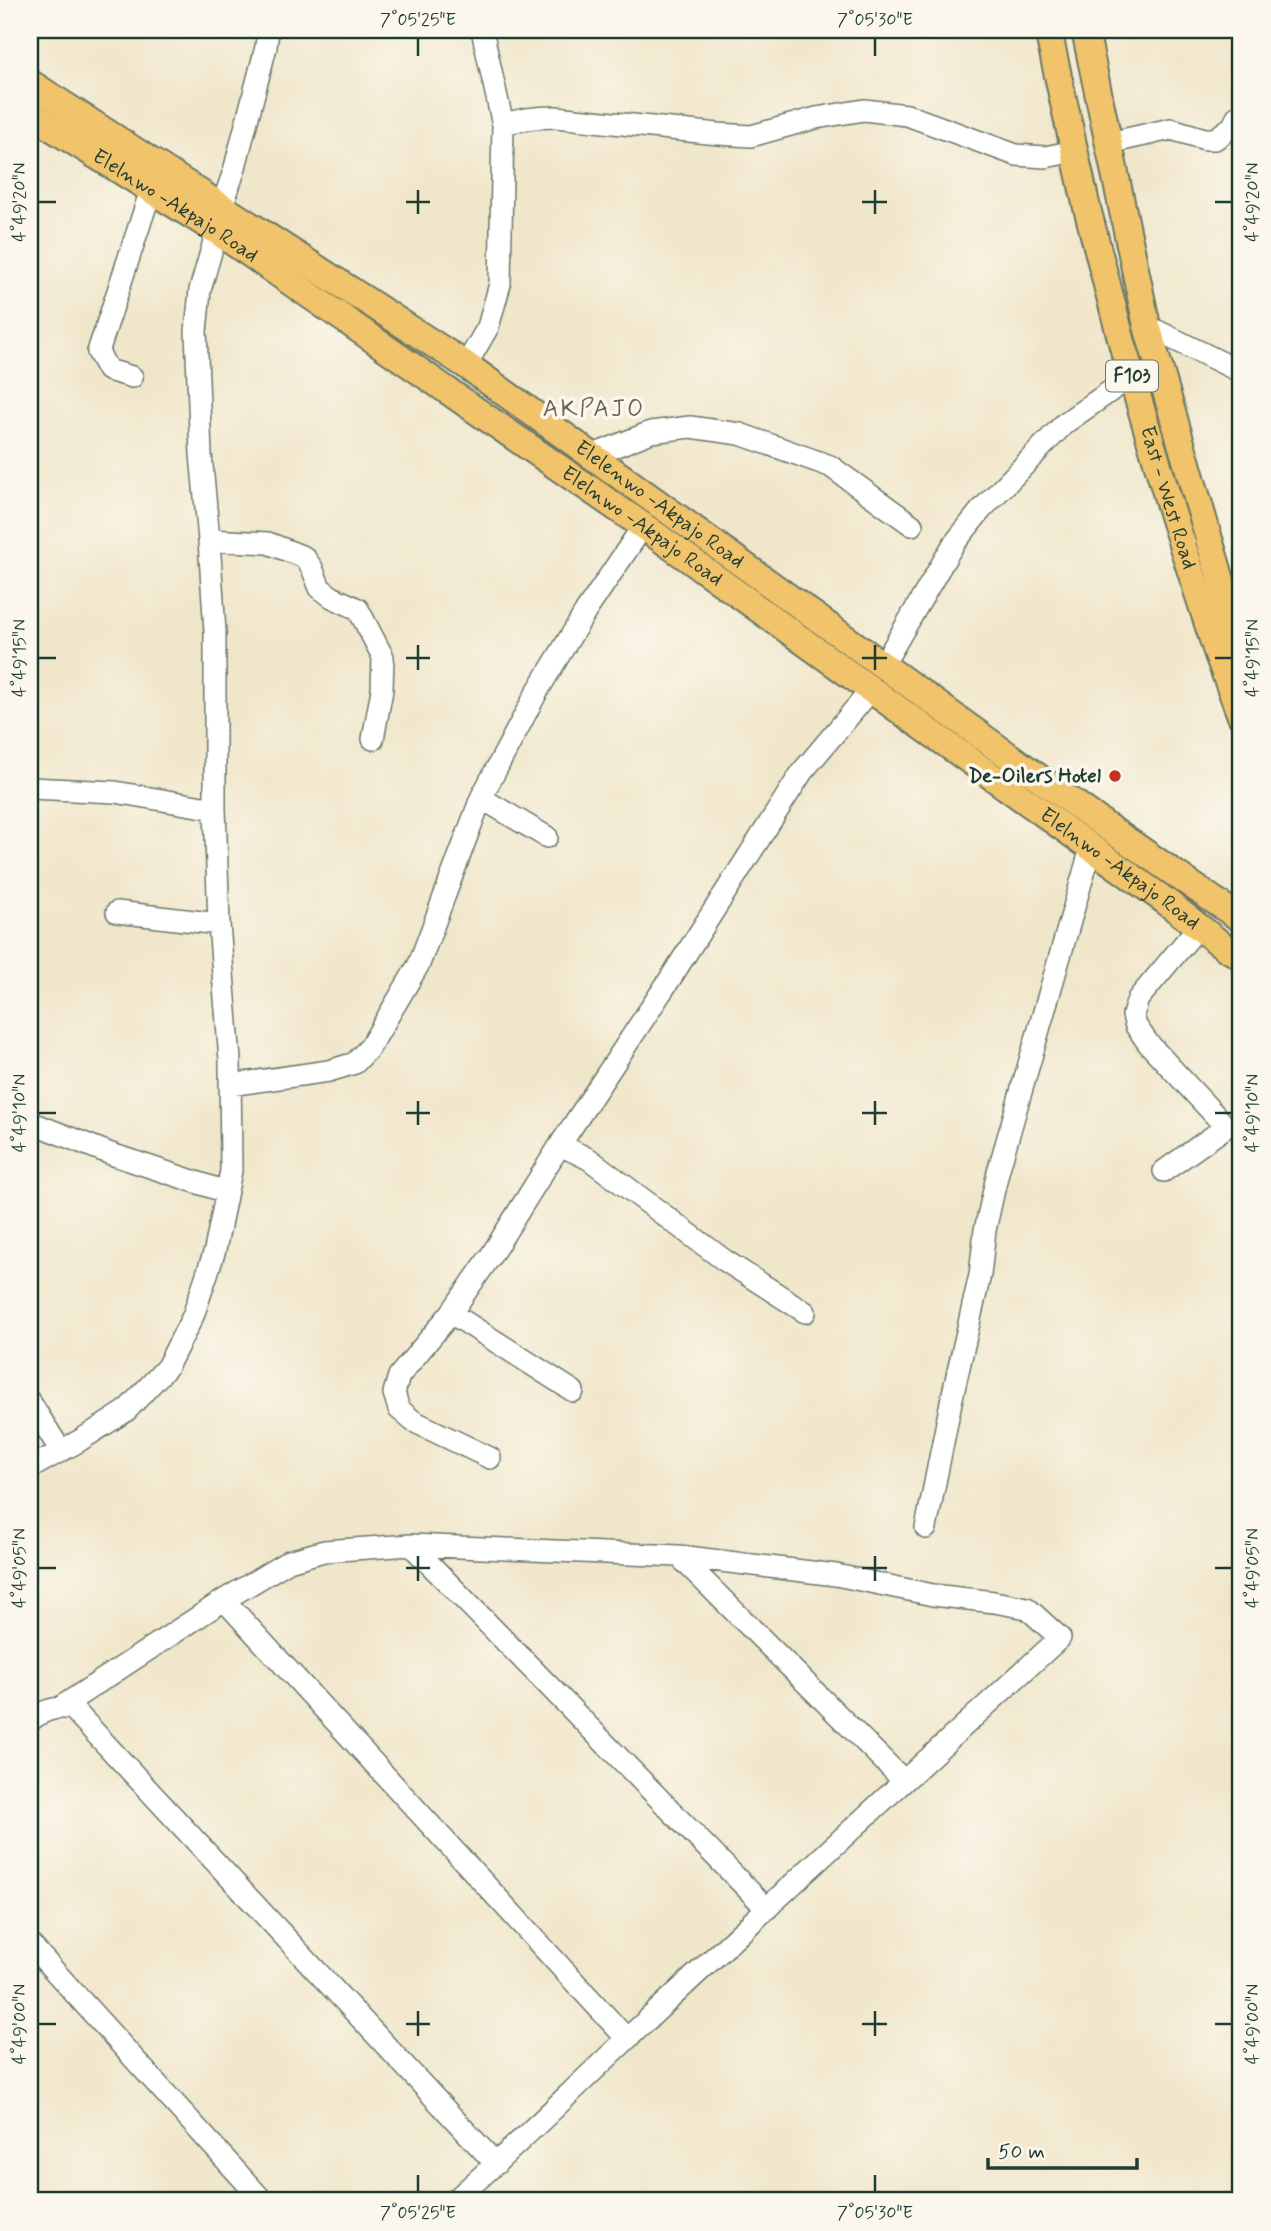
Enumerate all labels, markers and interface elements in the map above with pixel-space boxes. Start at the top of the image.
text: 7°05'25"E [380,8,456,32]
text: 7°05'30"E [837,8,913,32]
street label: Elelnwo -Akpajo Road [87,143,264,269]
text: 4°49'20"N [8,162,32,242]
text: 4°49'20"N [1241,162,1265,242]
road number: F103 [1106,360,1158,392]
district label: AKPAJO [543,394,645,425]
street label: East - West Road [1133,423,1203,573]
street label: Elelenwo -Akpajo Road [569,434,750,575]
street label: Elelnwo -Akpajo Road [556,459,728,593]
text: 4°49'15"N [8,619,32,697]
text: 4°49'15"N [1241,619,1265,697]
place label: De-Oilers Hotel [968,762,1101,790]
marker: De-Oilers Hotel [1107,768,1123,784]
street label: Elelnwo -Akpajo Road [1034,801,1206,937]
text: 4°49'10"N [8,1074,32,1152]
text: 4°49'10"N [1241,1074,1265,1152]
text: 4°49'05"N [8,1528,32,1608]
text: 4°49'05"N [1241,1528,1265,1608]
text: 4°49'00"N [8,1984,32,2064]
text: 4°49'00"N [1241,1984,1265,2064]
scale bar [988,2126,1136,2170]
text: 50 m [998,2138,1045,2166]
text: 7°05'25"E [380,2201,456,2225]
text: 7°05'30"E [837,2201,913,2225]

